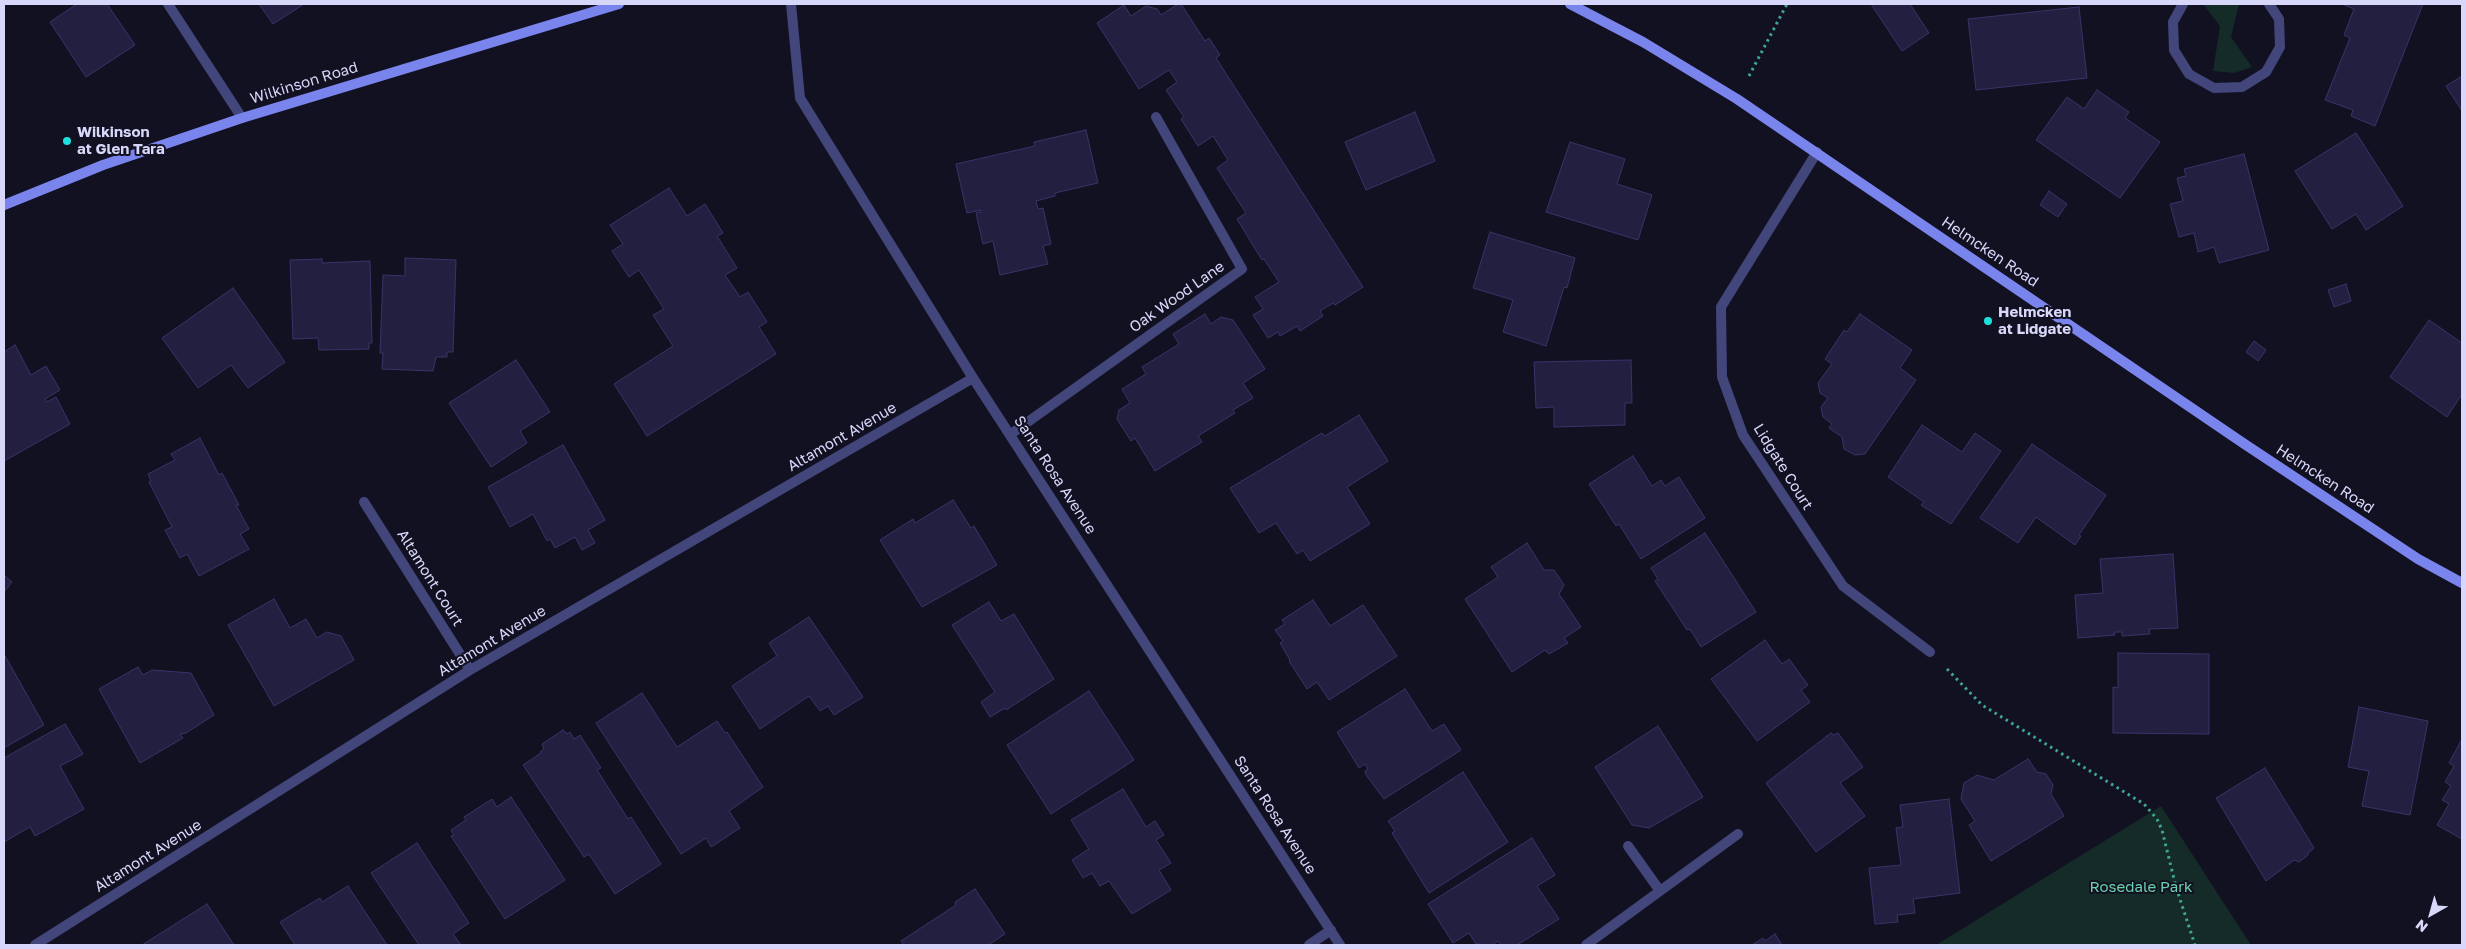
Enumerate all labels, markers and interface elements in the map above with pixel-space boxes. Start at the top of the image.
street label: Wilkinson Road [248,58,360,108]
place label: Wilkinson at Glen Tara [77,123,165,158]
marker: Wilkinson at Glen Tara [61,135,73,147]
street label: Helmcken Road [1938,213,2042,291]
street label: Oak Wood Lane [1126,258,1228,336]
place label: Helmcken at Lidgate [1998,303,2071,338]
marker: Helmcken at Lidgate [1982,315,1994,327]
street label: Altamont Avenue [784,399,900,475]
street label: Santa Rosa Avenue [1010,412,1100,538]
street label: Lidgate Court [1749,421,1817,513]
street label: Helmcken Road [2273,441,2377,517]
street label: Altamont Court [393,526,467,630]
street label: Altamont Avenue [435,602,549,680]
street label: Santa Rosa Avenue [1230,752,1320,878]
street label: Altamont Avenue [91,816,205,896]
park label: Rosedale Park [2090,878,2192,896]
north arrow [2406,889,2456,939]
text: N [2412,916,2431,936]

